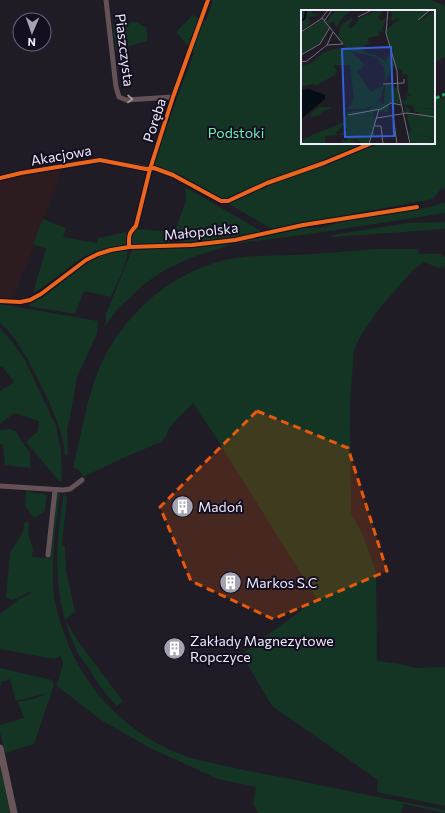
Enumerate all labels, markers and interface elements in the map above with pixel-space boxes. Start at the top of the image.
inset map [301,10,435,144]
north arrow [12,12,52,52]
street label: Piaszczysta [112,13,138,87]
text: N [27,36,36,49]
one-way arrow [127,95,133,103]
street label: Poręba [139,96,169,144]
park label: Podstoki [208,124,264,141]
street label: Akacjowa [29,141,93,169]
street label: Małopolska [163,219,239,243]
building icon: Madoń [170,493,196,519]
place label: Madoń [198,498,243,515]
building icon: Markos S.C [218,569,244,595]
place label: Markos S.C [246,574,317,591]
place label: Zakłady Magnezytowe Ropczyce [190,632,334,665]
building icon: Zakłady Magnezytowe Ropczyce [161,635,187,661]

